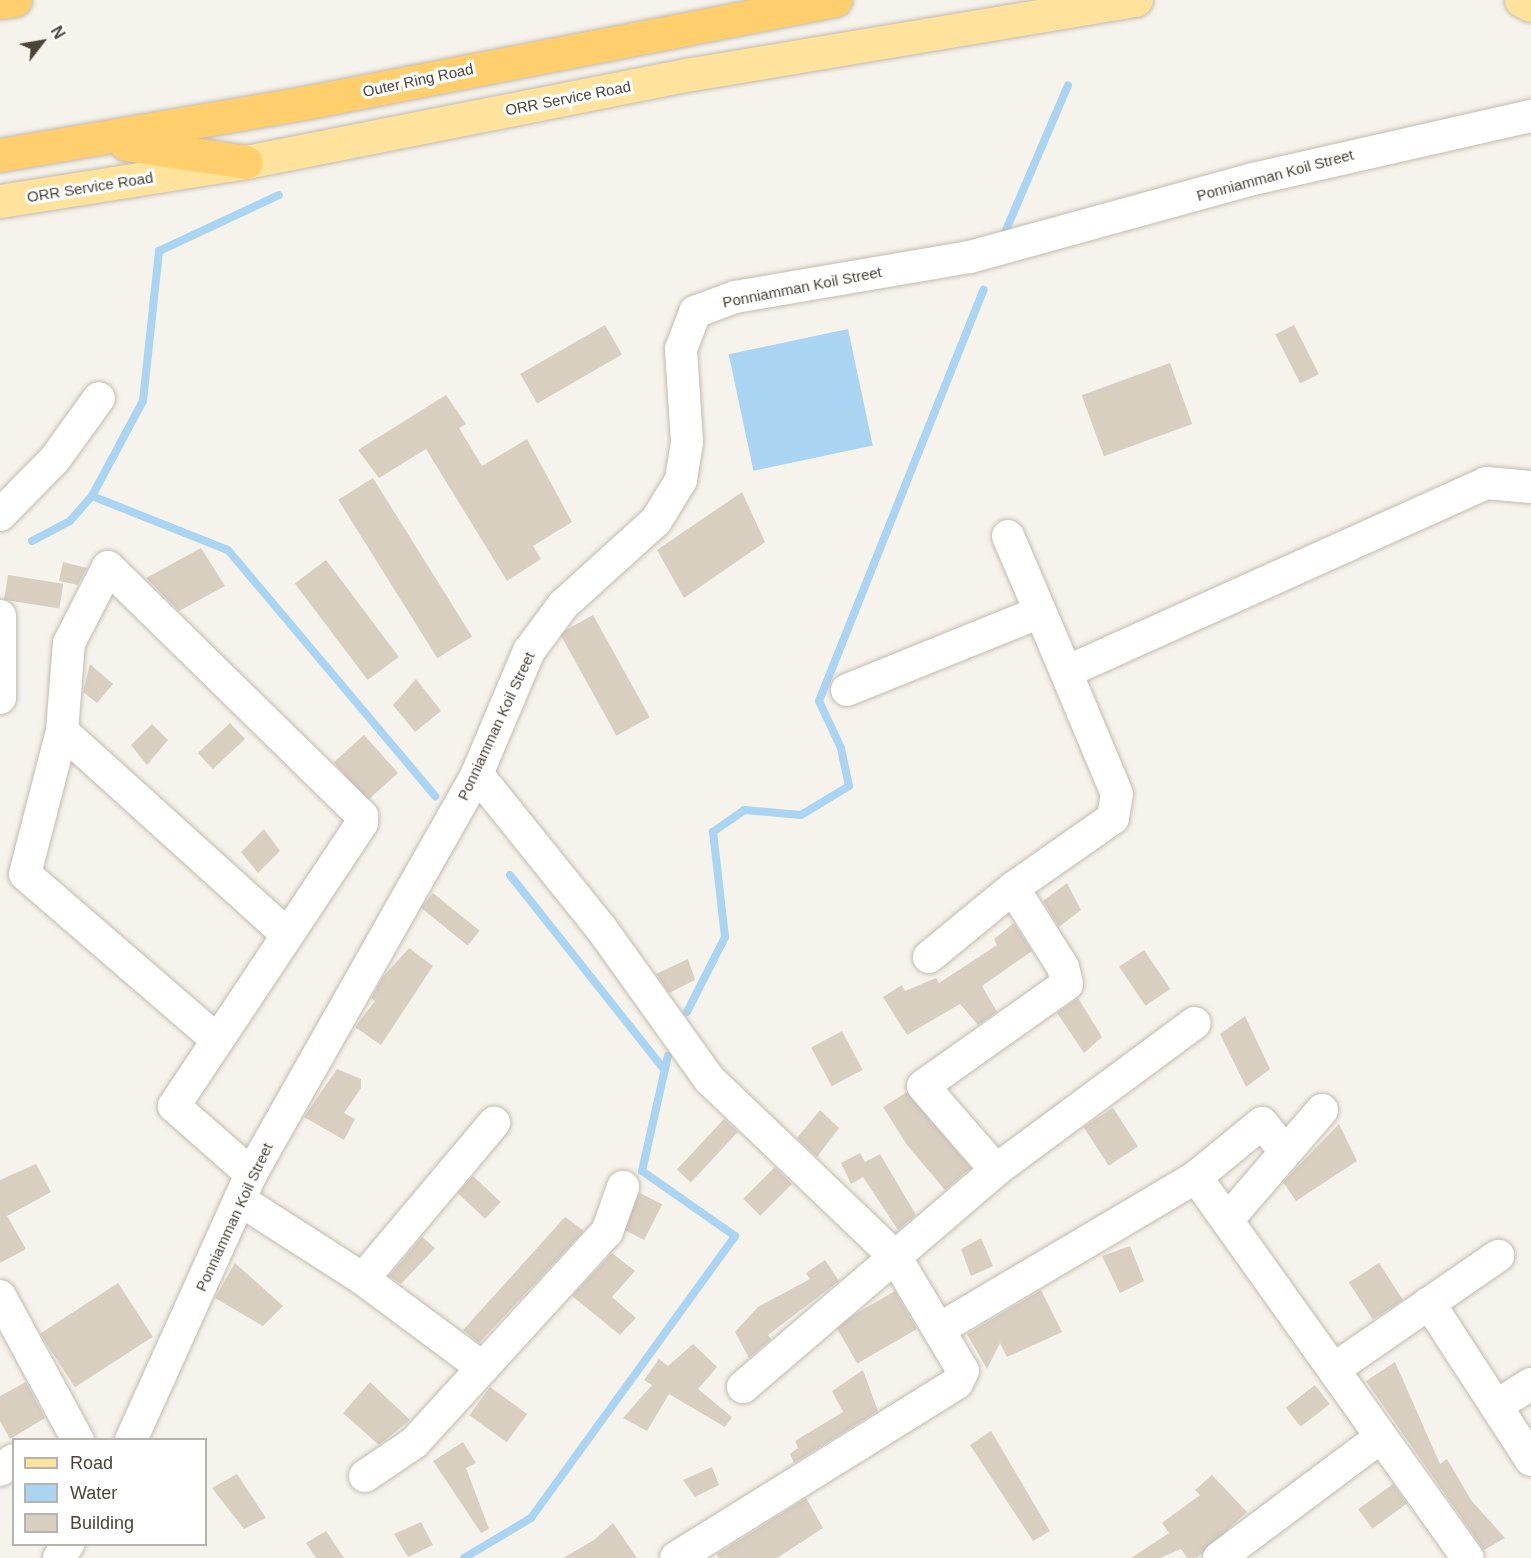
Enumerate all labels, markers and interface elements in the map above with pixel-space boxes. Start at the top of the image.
north arrow [12,12,72,72]
text: N [48,23,68,42]
street label: Outer Ring Road [361,59,475,101]
street label: ORR Service Road [504,77,632,119]
street label: Ponniamman Koil Street [1195,145,1355,205]
street label: ORR Service Road [26,168,154,206]
street label: Ponniamman Koil Street [721,263,883,311]
street label: Ponniamman Koil Street [454,649,538,803]
street label: Ponniamman Koil Street [192,1140,276,1294]
legend [12,1438,207,1546]
text: Road [70,1453,113,1473]
text: Water [70,1483,117,1503]
text: Building [70,1513,134,1533]

